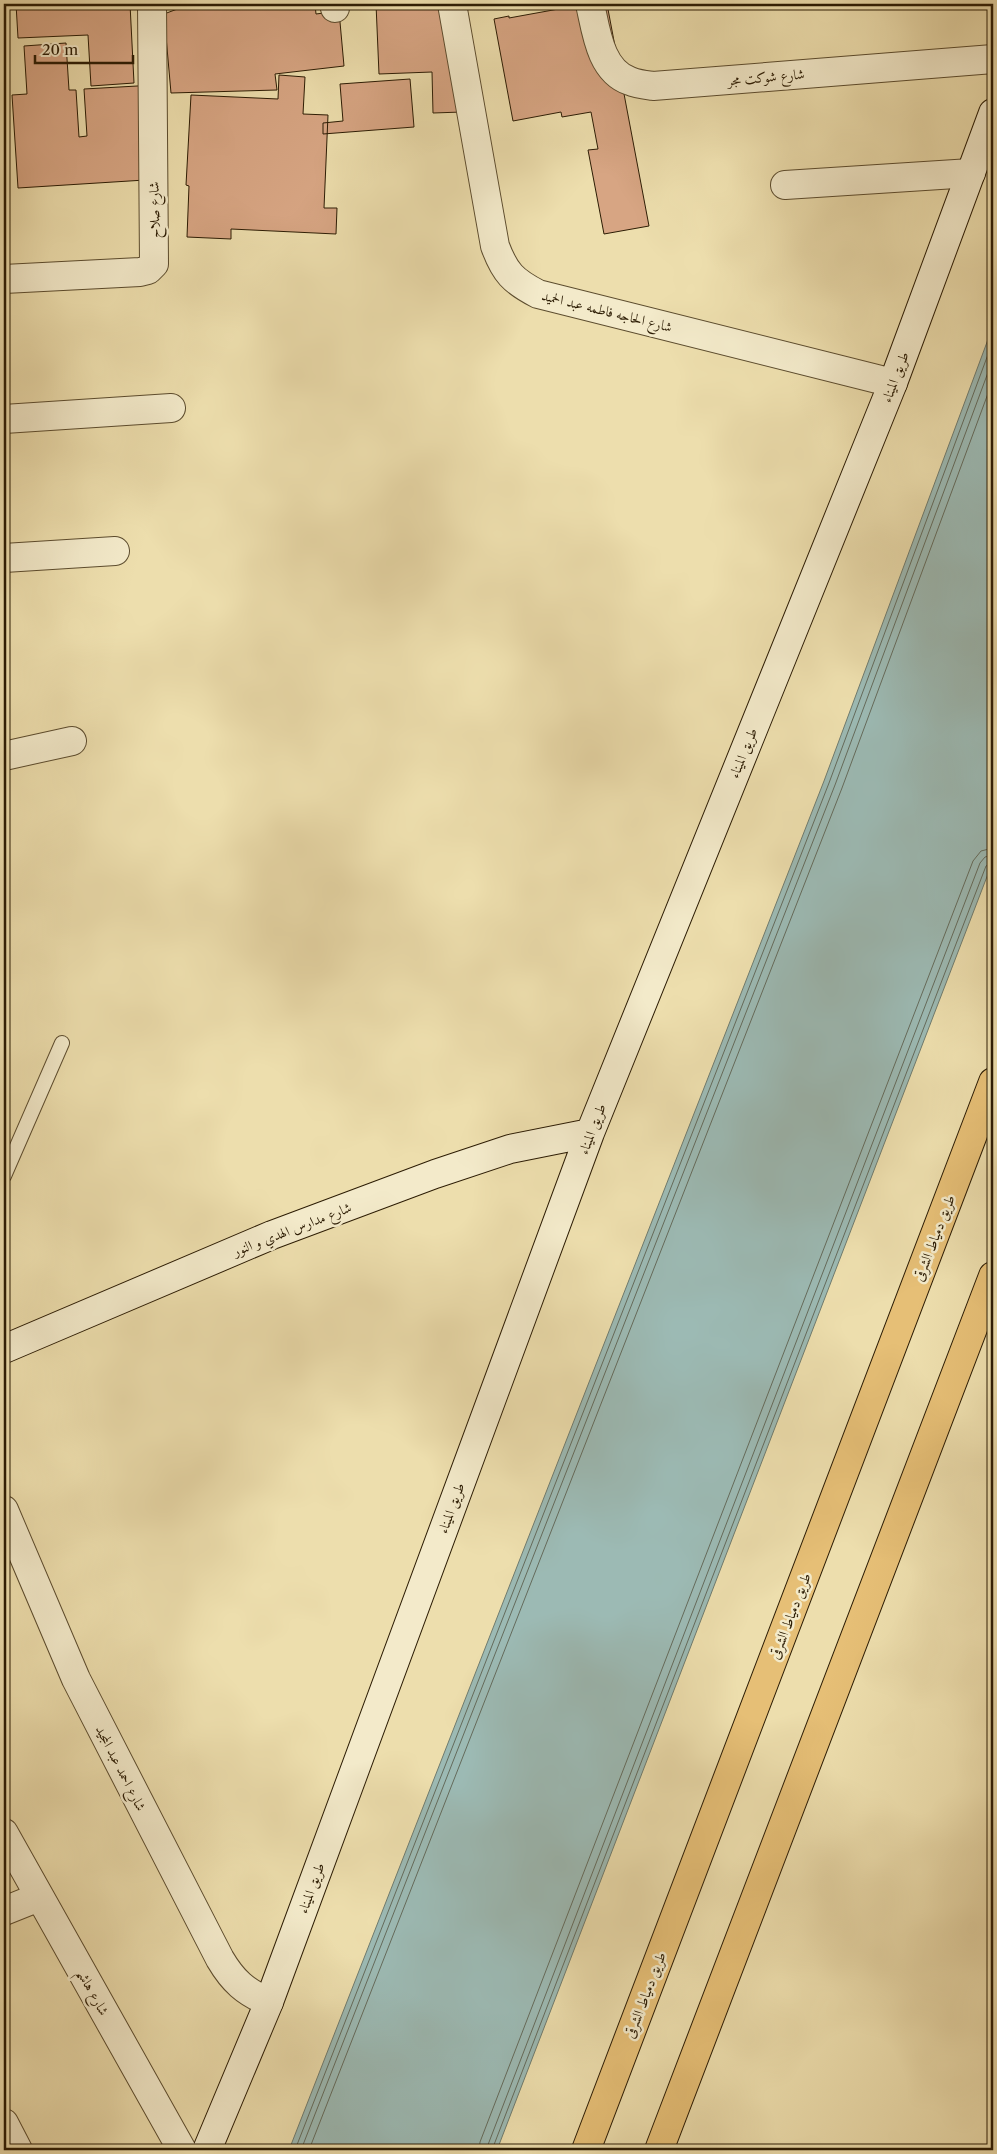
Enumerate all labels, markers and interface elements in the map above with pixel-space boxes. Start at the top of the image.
scale bar [35,32,132,64]
text: 20 m [42,40,78,59]
street label: شارع شوكت مجر [725,65,806,93]
street label: شارع صلاح [145,181,167,239]
street label: شارع الحاجه فاطمه عبد الحميد [539,286,674,339]
street label: طريق الميناء [877,349,913,405]
street label: طريق الميناء [725,725,761,781]
street label: طريق الميناء [574,1101,610,1157]
street label: طريق دمياط الشرقى [909,1192,960,1284]
street label: شارع مدارس الهدي و النور [228,1198,355,1263]
street label: طريق الميناء [434,1480,468,1536]
street label: طريق دمياط الشرقى [765,1570,816,1662]
street label: شارع احمد عبد المجيد [89,1722,150,1815]
street label: طريق الميناء [294,1860,328,1916]
street label: طريق دمياط الشرقى [620,1949,671,2041]
street label: شارع هاشم [69,1966,113,2021]

